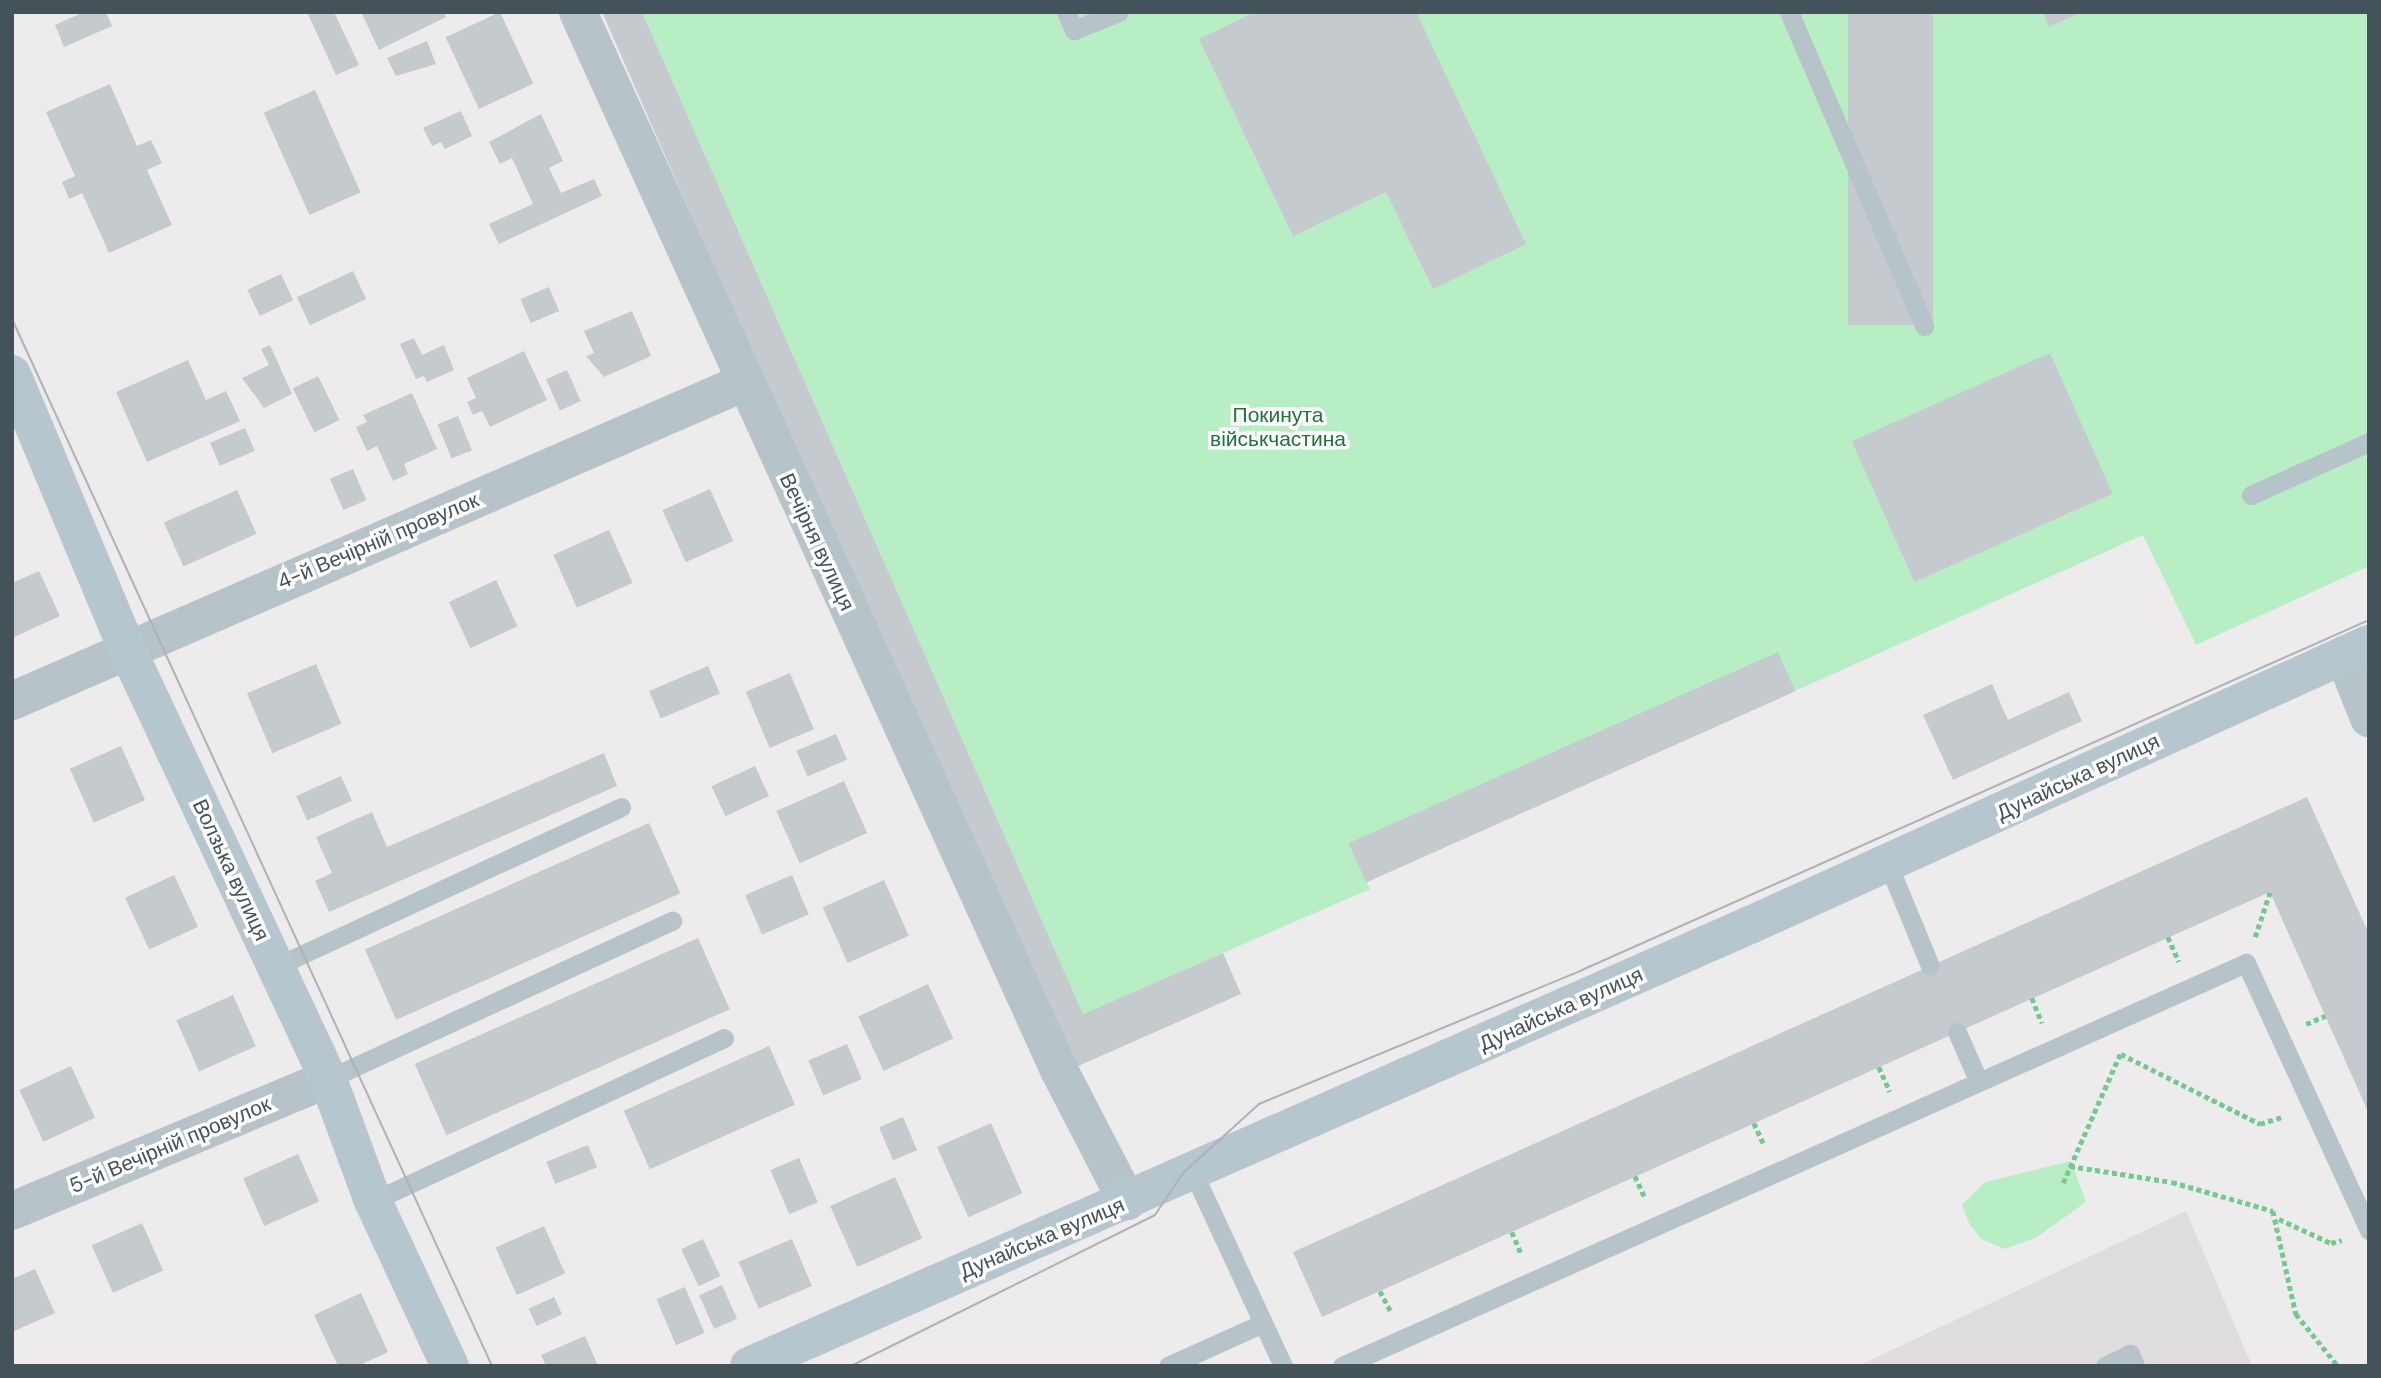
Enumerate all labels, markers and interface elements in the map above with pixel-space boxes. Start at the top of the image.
park label: Покинута військчастина [1210,402,1346,452]
street label: Вечірня вулиця [774,469,860,615]
street label: 4-й Вечірній провулок [274,487,482,595]
street label: Дунайська вулиця [1993,728,2163,826]
street label: Волзька вулиця [187,795,275,945]
street label: Дунайська вулиця [1475,962,1647,1056]
street label: 5-й Вечірній провулок [66,1091,274,1199]
street label: Дунайська вулиця [956,1192,1128,1284]

